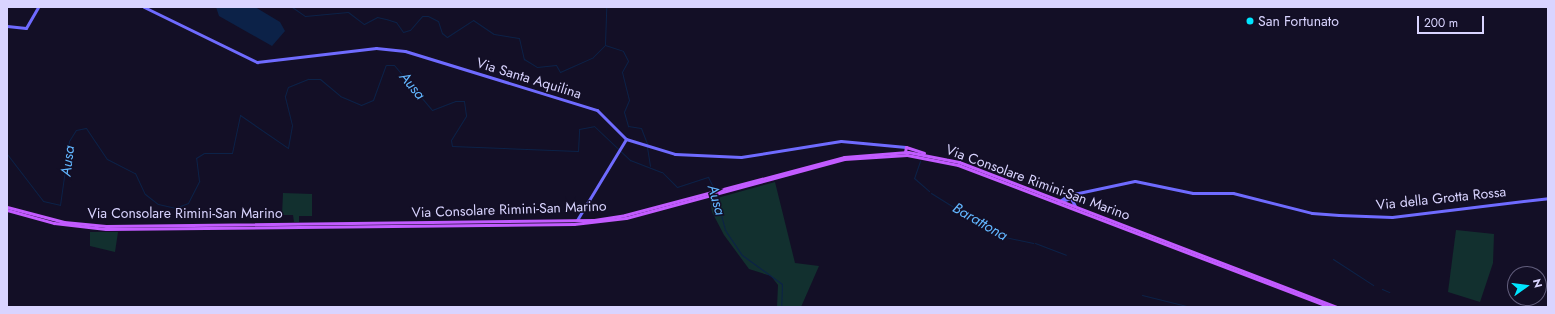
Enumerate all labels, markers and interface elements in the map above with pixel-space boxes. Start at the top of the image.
scale bar [1419,8,1486,34]
place label: San Fortunato [1258,13,1339,29]
text: 200 m [1424,14,1458,32]
marker: San Fortunato [1245,16,1255,26]
street label: Via Santa Aquilina [474,54,584,102]
water label: Ausa [395,68,429,104]
street label: Via Consolare Rimini-San Marino [943,141,1133,223]
water label: Ausa [57,144,79,178]
water label: Ausa [703,183,729,217]
street label: Via della Grotta Rossa [1375,183,1507,213]
street label: Via Consolare Rimini-San Marino [411,197,607,221]
water label: Barattona [949,199,1011,245]
street label: Via Consolare Rimini-San Marino [87,205,283,221]
north arrow [1507,266,1547,306]
text: N [1529,277,1546,290]

